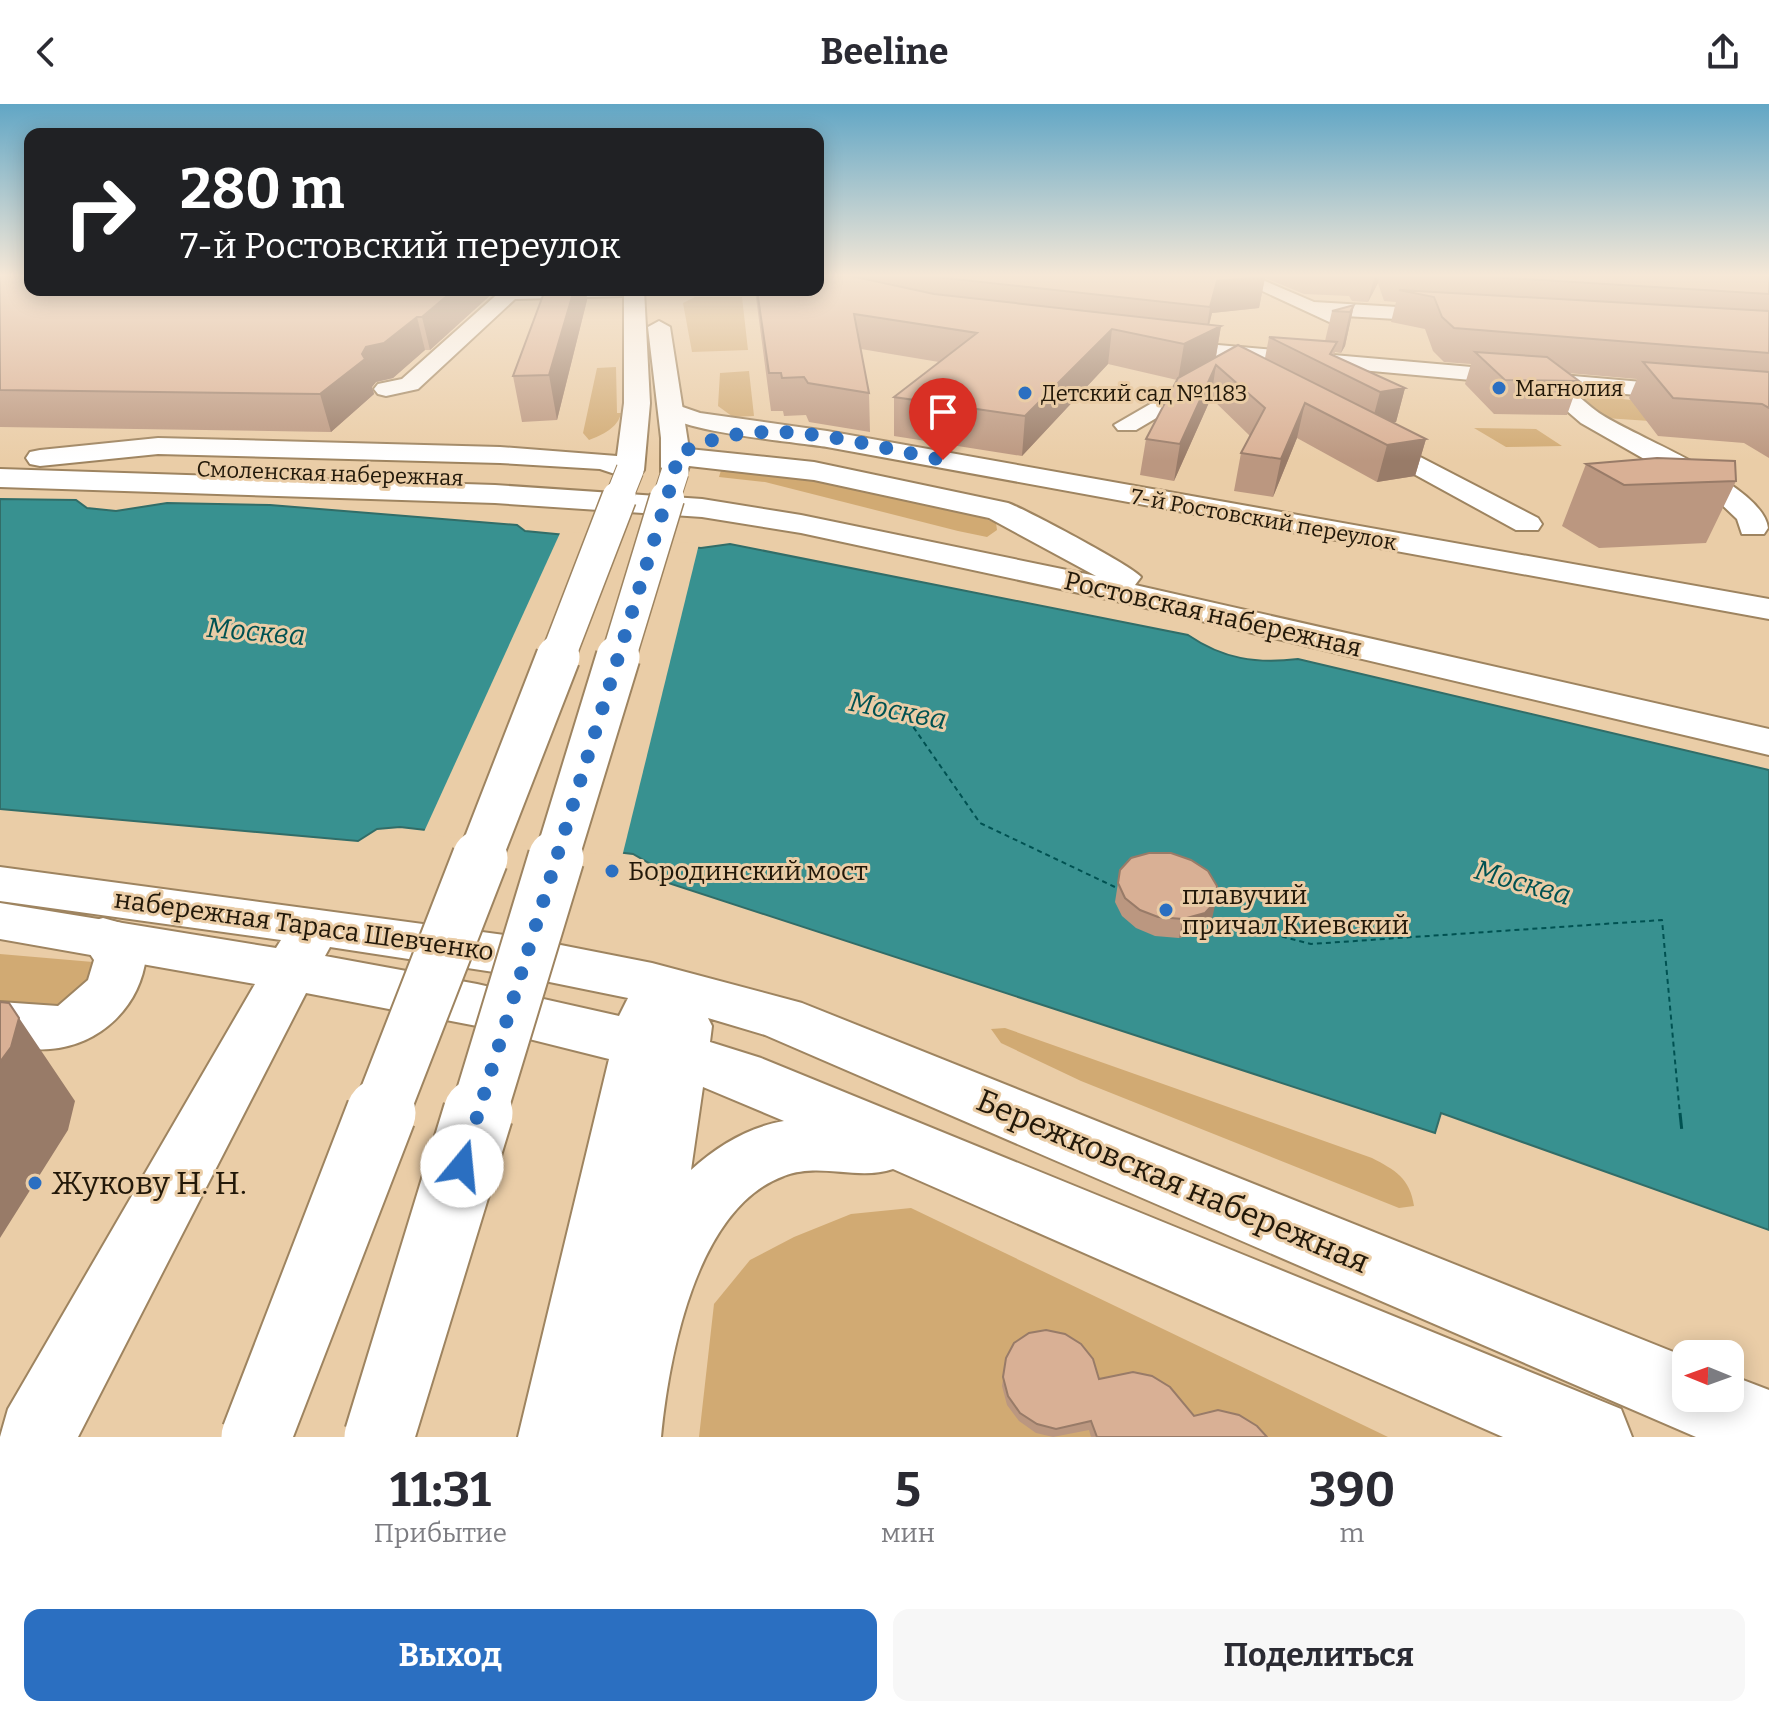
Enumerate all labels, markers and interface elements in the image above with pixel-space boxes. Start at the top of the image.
icon: back [24,30,68,74]
text: Beeline [820,30,949,74]
icon: share [1701,30,1745,74]
text: 280 m [180,156,344,223]
icon: right [48,160,152,264]
text: 7-й Ростовский переулок [180,224,620,268]
place label: Магнолия [1515,375,1623,402]
pin [909,378,977,460]
marker: Магнолия [1490,379,1508,397]
place label: Детский сад №1183 [1041,380,1247,407]
marker: Детский сад №1183 [1016,384,1034,402]
icon: arrive [921,390,965,434]
street label: Смоленская набережная [196,455,464,492]
street label: 7-й Ростовский переулок [1129,483,1399,556]
street label: Ростовская набережная [1061,565,1365,664]
water label: Москва [205,611,307,652]
water label: Москва [846,685,950,736]
water label: Москва [1471,853,1575,912]
place label: Бородинский мост [628,856,868,887]
marker: Бородинский мост [603,862,621,880]
place label: плавучий причал Киевский [1182,880,1409,941]
street label: набережная Тараса Шевченко [112,884,496,967]
marker: плавучий причал Киевский [1157,901,1175,919]
street label: Бережковская набережная [971,1081,1375,1281]
position arrow [420,1124,504,1208]
place label: Жукову Н. Н. [51,1164,247,1202]
marker: Жукову Н. Н. [26,1174,44,1192]
north arrow [1672,1340,1744,1412]
map controls [1672,1340,1744,1412]
text: 11:31 [390,1461,491,1519]
text: 5 [895,1461,921,1519]
text: 390 [1309,1461,1395,1519]
text: Прибытие [374,1518,507,1549]
text: мин [881,1518,935,1549]
text: m [1340,1518,1364,1549]
button: Выход [24,1609,877,1701]
button: Поделиться [893,1609,1745,1701]

